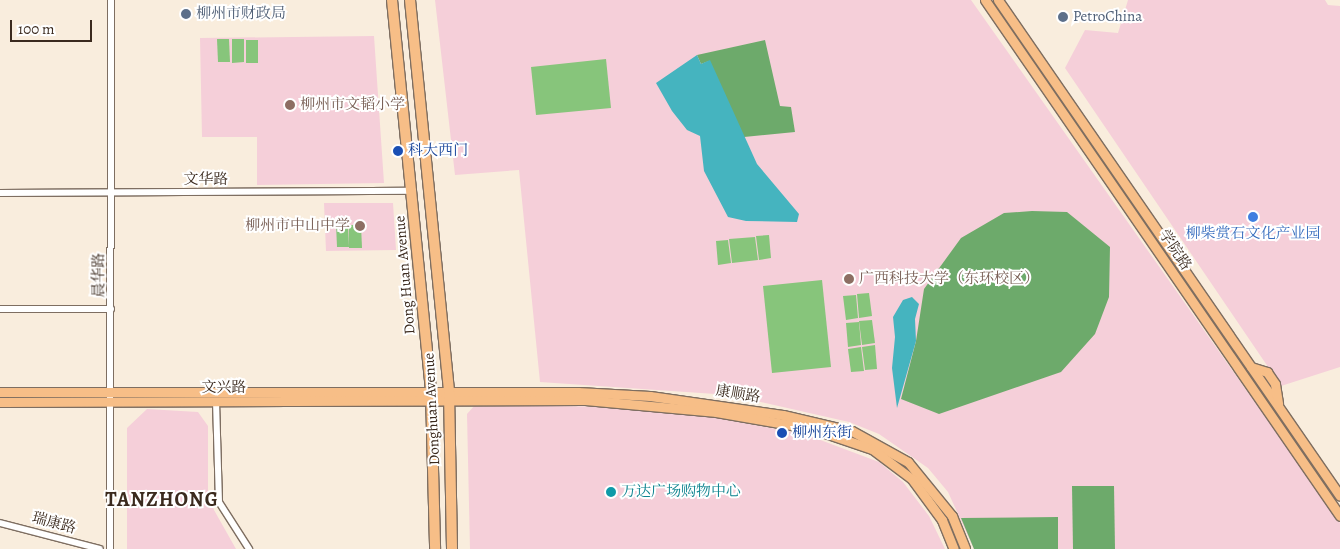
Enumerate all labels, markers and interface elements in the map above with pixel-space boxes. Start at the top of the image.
place label: 柳州市财政局 [196,5,286,23]
marker: 柳州市财政局 [180,8,192,20]
place label: PetroChina [1073,8,1142,26]
scale bar [12,10,95,42]
marker: PetroChina [1057,11,1069,23]
text: 100 m [18,19,55,39]
place label: 柳州市文韬小学 [300,96,405,114]
marker: 柳州市文韬小学 [284,99,296,111]
place label: 科大西门 [408,142,468,160]
marker: 科大西门 [392,145,404,157]
street label: 文华路 [184,171,228,189]
marker: 柳柴赏石文化产业园 [1247,211,1259,223]
street label: Dong Huan Avenue [391,215,419,335]
place label: 柳州市中山中学 [245,217,350,235]
marker: 柳州市中山中学 [354,220,366,232]
place label: 柳柴赏石文化产业园 [1186,225,1320,243]
street label: 学院路 [1155,226,1195,274]
street label: 晨华路 [90,253,108,297]
place label: 广西科技大学（东环校区） [859,270,1039,288]
marker: 广西科技大学（东环校区） [843,273,855,285]
street label: Donghuan Avenue [420,352,444,466]
street label: 文兴路 [202,379,246,397]
street label: 康顺路 [714,382,762,406]
place label: 柳州东街 [792,424,852,442]
marker: 柳州东街 [776,427,788,439]
place label: 万达广场购物中心 [621,483,741,501]
marker: 万达广场购物中心 [605,486,617,498]
district label: TANZHONG [104,487,220,511]
street label: 瑞康路 [30,508,78,538]

